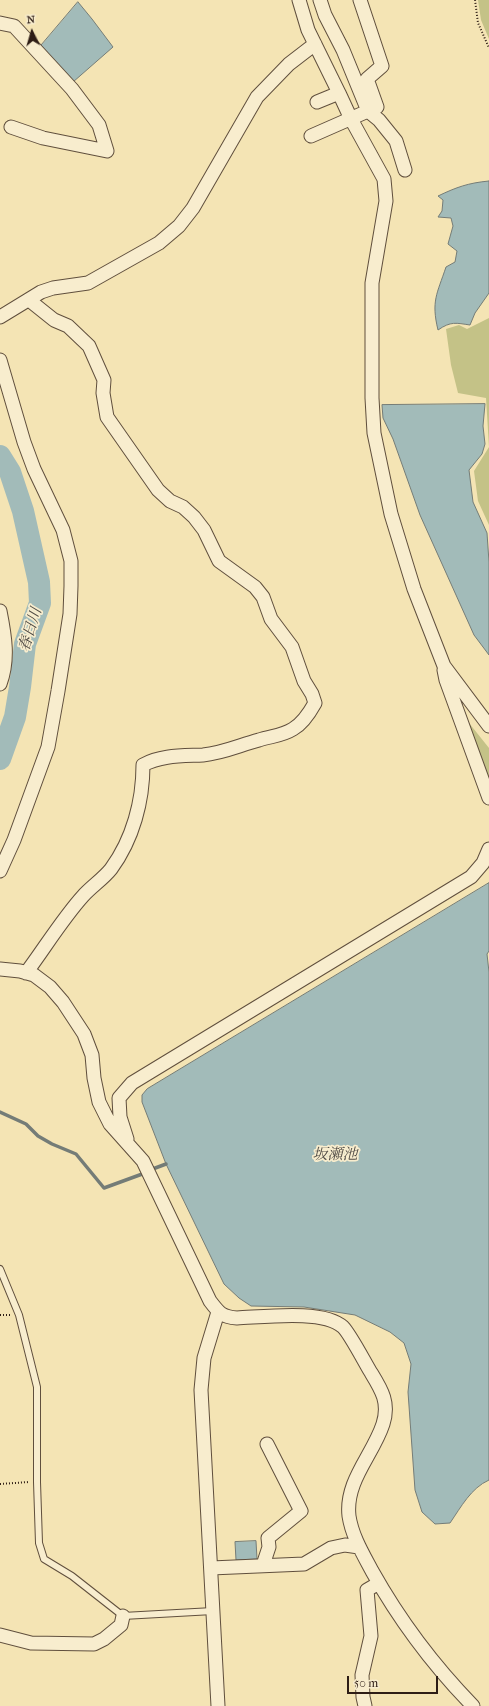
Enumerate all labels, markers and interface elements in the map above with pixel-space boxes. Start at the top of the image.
north arrow [12,12,52,52]
text: N [26,13,36,26]
water label: 春日川 [16,606,46,654]
water label: 坂瀬池 [313,1146,357,1164]
scale bar [349,1668,440,1694]
text: 50 m [354,1676,378,1690]

